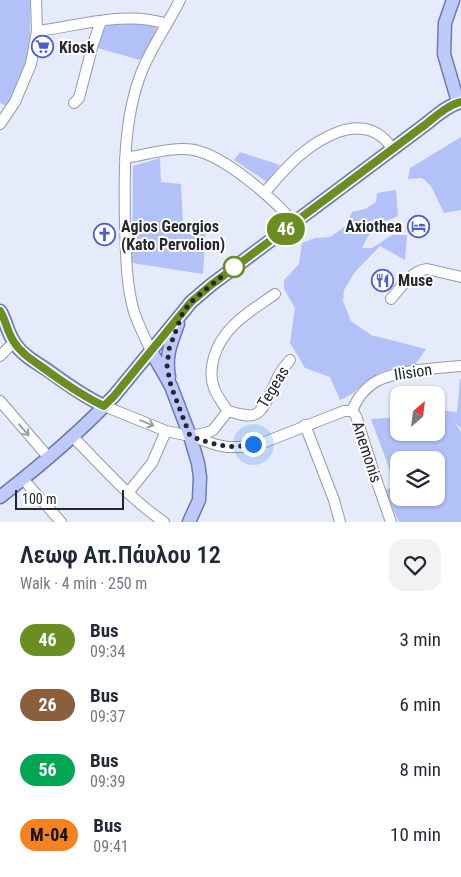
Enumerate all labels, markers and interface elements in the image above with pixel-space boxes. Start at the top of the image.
supermarket icon: Kiosk [31,35,55,59]
place label: Kiosk [59,38,95,57]
line badge: 46 [264,213,308,245]
hotel icon: Axiothea [406,214,430,238]
place label: Agios Georgios (Kato Pervolion) [121,217,225,254]
place label: Axiothea [345,217,402,236]
text: 46 [277,218,295,239]
church icon: Agios Georgios (Kato Pervolion) [93,223,117,247]
unlabelled marker [223,256,245,278]
restaurant icon: Muse [370,268,394,292]
place label: Muse [398,271,433,290]
street label: Ilision [393,360,433,384]
street label: Tegeas [253,363,293,411]
north arrow [390,386,445,441]
map controls [390,386,445,506]
one-way arrow [138,419,154,428]
street label: Anemonis [348,419,386,485]
one-way arrow [19,423,30,436]
your location [241,432,266,457]
button: layers [390,451,445,506]
scale bar [15,487,124,510]
text: 100 m [22,491,57,507]
button: heart [389,539,441,591]
text: Λεωφ Απ.Πάυλου 12 [20,541,221,569]
text: Walk · 4 min · 250 m [20,574,147,593]
text: Bus [90,619,119,642]
text: 3 min [399,628,441,651]
text: 46 [38,629,57,650]
text: 09:34 [90,642,125,661]
text: Bus [90,684,119,707]
text: 6 min [399,693,441,716]
text: 26 [38,694,57,715]
text: 09:37 [90,707,125,726]
text: Bus [90,749,119,772]
text: 8 min [399,758,441,781]
text: 56 [38,759,57,780]
text: 09:39 [90,772,125,791]
text: Bus [93,814,122,837]
text: 10 min [390,823,441,846]
text: M-04 [30,824,68,845]
text: 09:41 [93,837,129,856]

